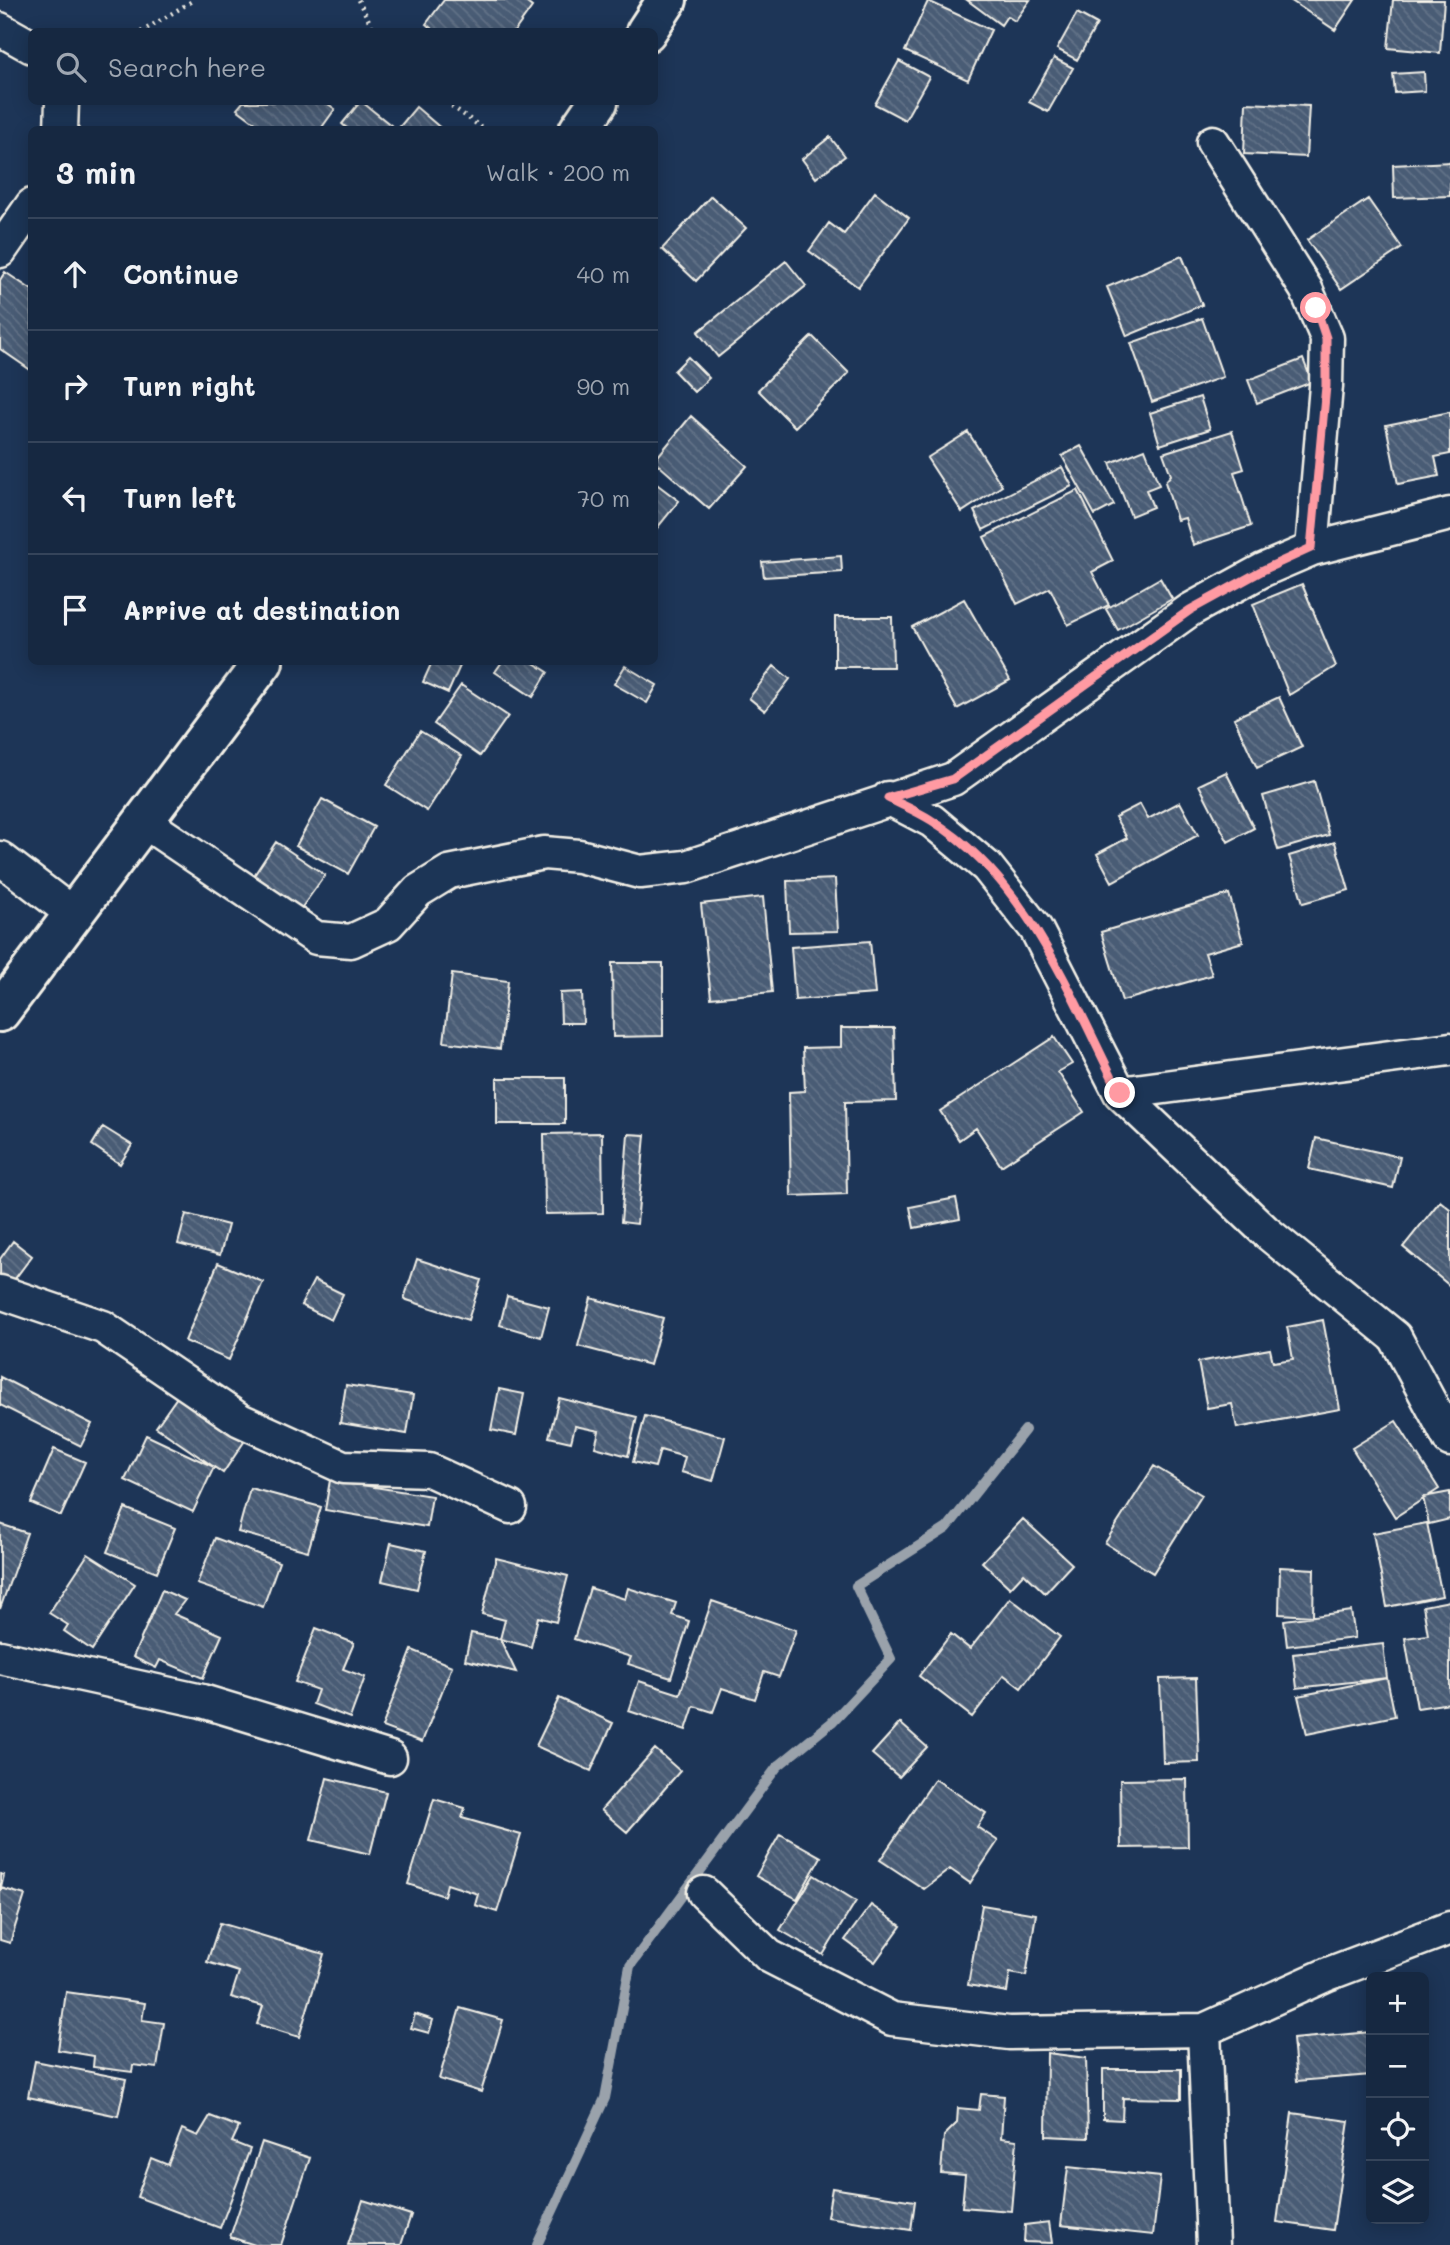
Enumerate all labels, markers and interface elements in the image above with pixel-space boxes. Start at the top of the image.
search box [28,28,658,105]
icon: search [52,48,90,86]
text: Search here [108,50,266,84]
text: 3 min [56,152,136,192]
text: Walk · 200 m [486,157,630,187]
icon: ahead [56,255,94,293]
text: Continue [123,257,239,291]
text: 40 m [577,259,630,289]
route start [1300,292,1331,323]
icon: right [56,367,94,405]
text: Turn right [123,369,256,403]
text: 90 m [577,371,630,401]
icon: left [56,479,94,517]
text: Turn left [123,481,236,515]
text: 70 m [577,483,630,513]
icon: arrive [56,591,94,629]
text: Arrive at destination [123,593,400,627]
route end [1104,1077,1135,1108]
map controls [1366,1972,1429,2224]
button: + [1366,1972,1429,2035]
button: − [1366,2035,1429,2098]
button: locate [1366,2098,1429,2161]
button: layers [1366,2161,1429,2224]

